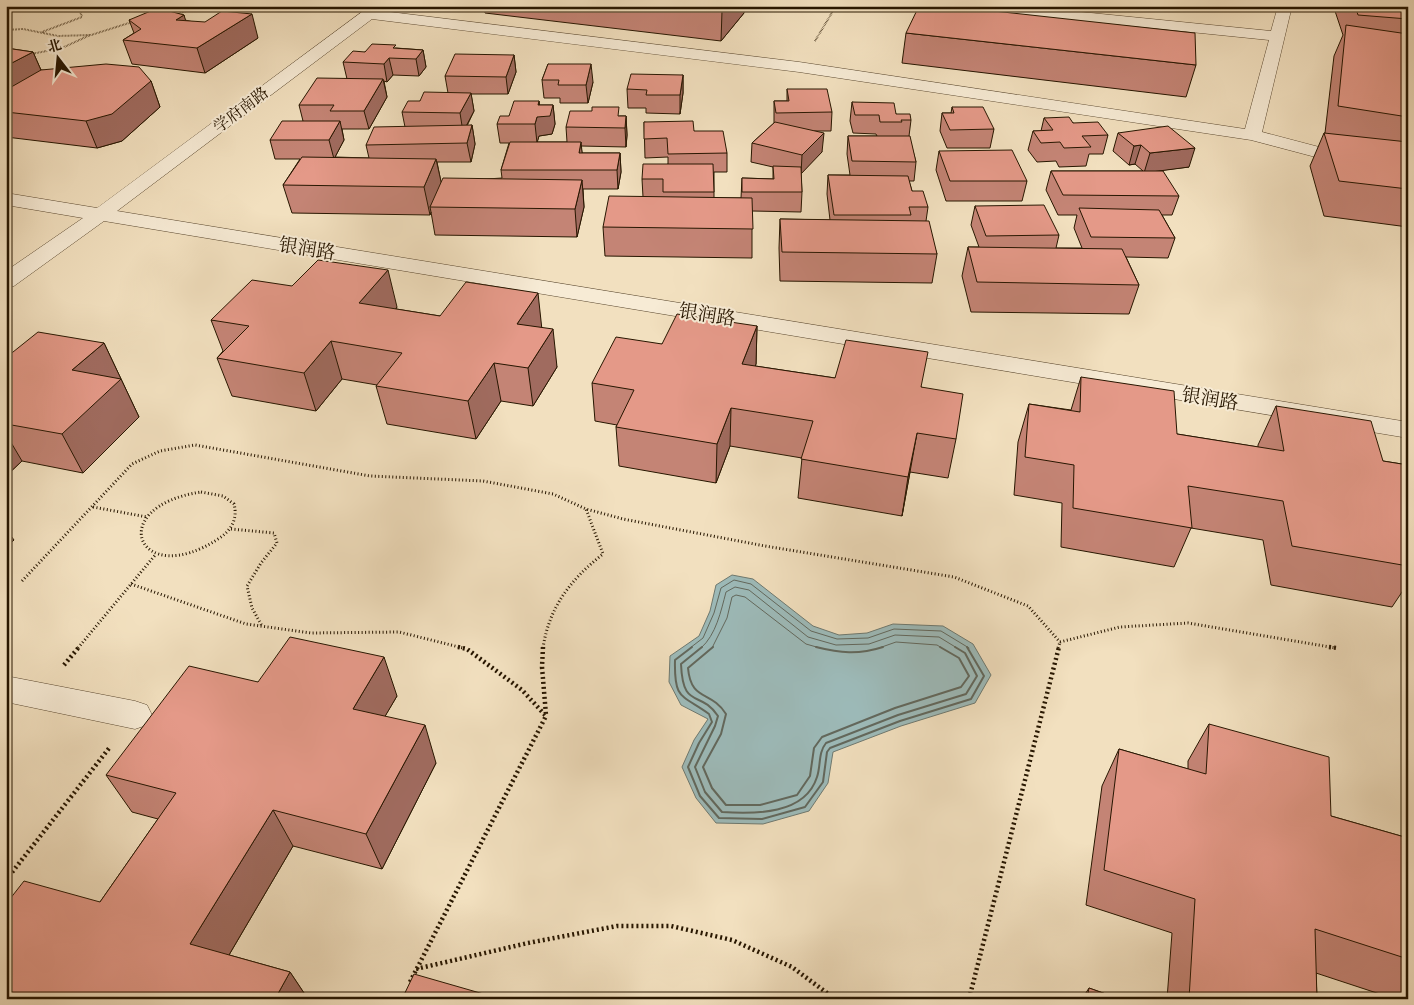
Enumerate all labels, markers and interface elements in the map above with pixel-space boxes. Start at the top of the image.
north arrow [32,32,82,82]
text: 北 [45,36,64,56]
street label: 学府南路 [209,83,273,137]
street label: 银润路 [277,233,337,265]
street label: 银润路 [677,299,737,331]
street label: 银润路 [1180,383,1240,415]

